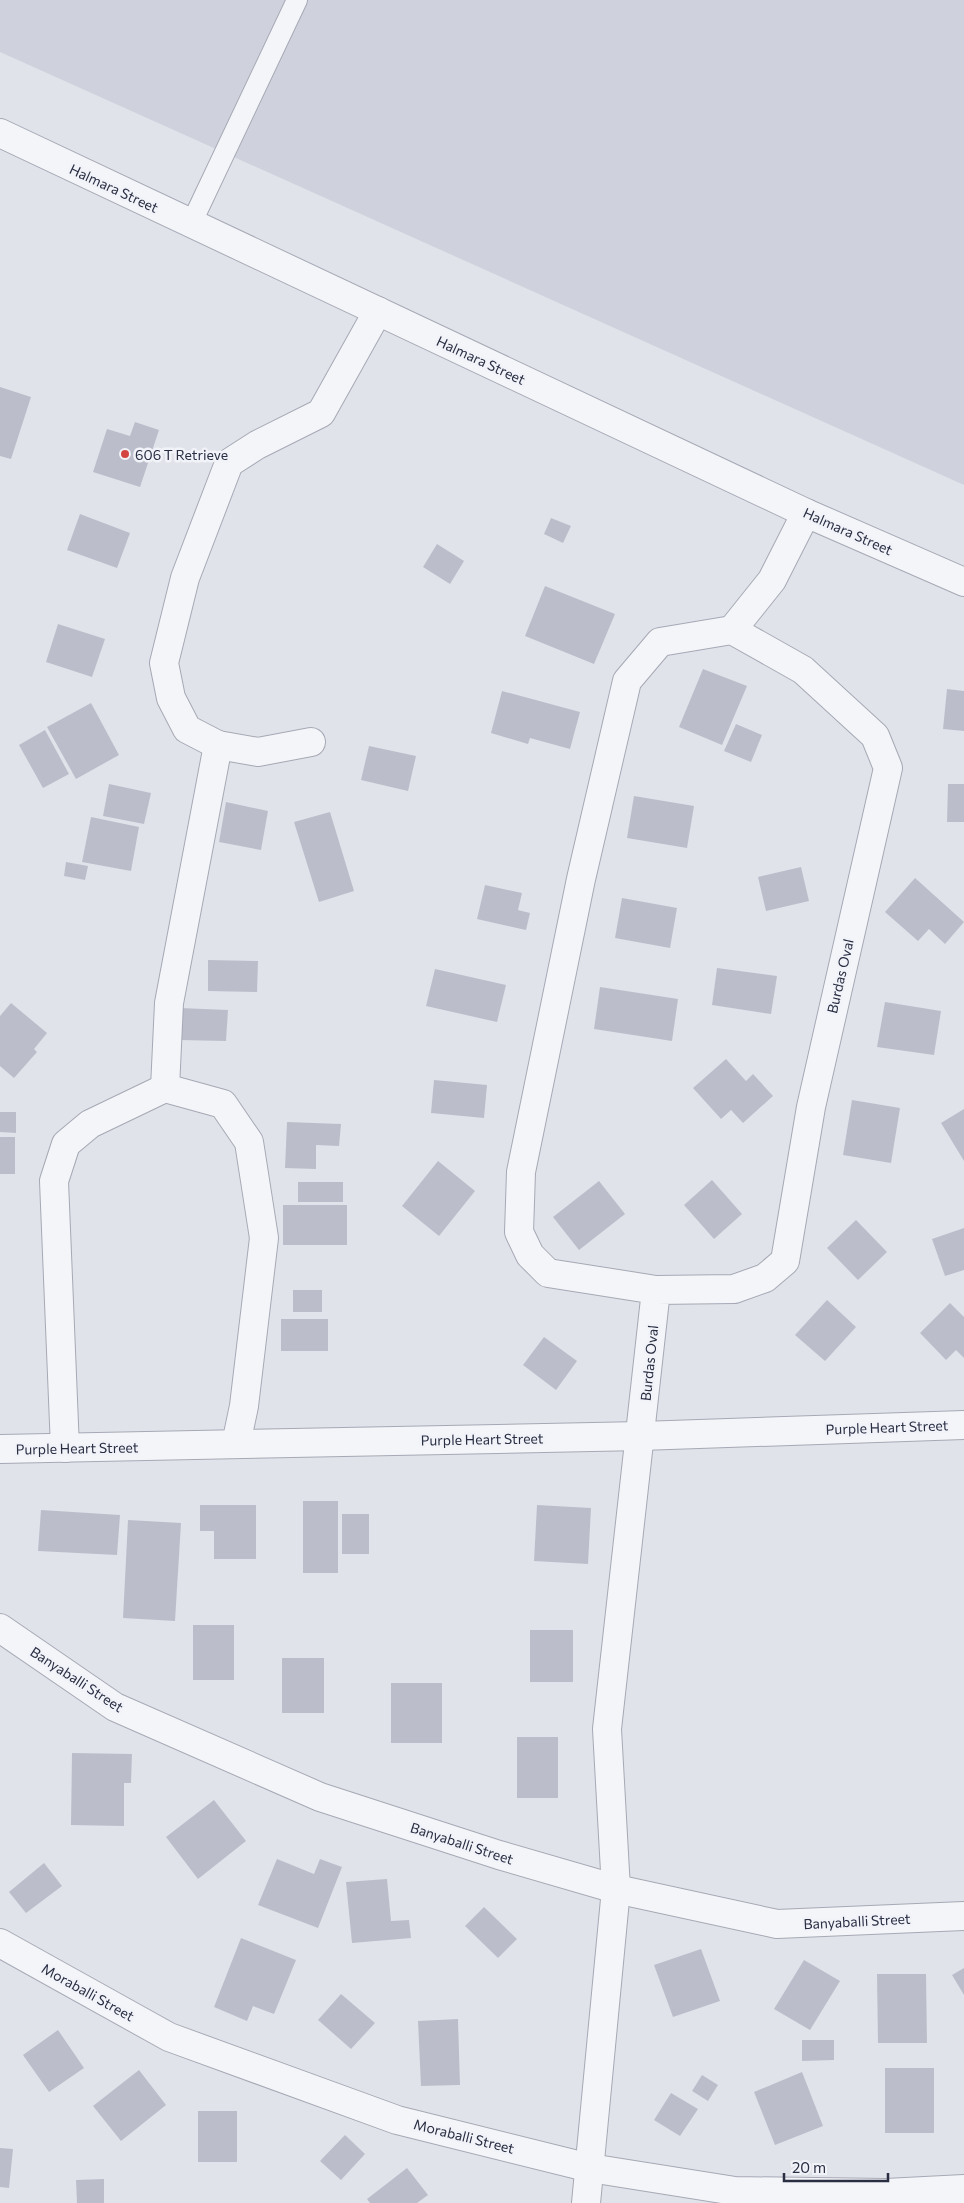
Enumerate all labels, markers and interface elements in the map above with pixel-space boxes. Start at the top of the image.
street label: Halmara Street [67,160,161,216]
street label: Halmara Street [434,332,528,388]
place label: 606 T Retrieve [135,446,228,463]
marker: 606 T Retrieve [119,448,131,460]
street label: Halmara Street [801,504,896,558]
street label: Burdas Oval [823,937,857,1015]
street label: Burdas Oval [637,1324,661,1402]
street label: Purple Heart Street [825,1416,949,1438]
street label: Purple Heart Street [420,1429,544,1449]
street label: Purple Heart Street [15,1438,139,1458]
street label: Banyaballi Street [27,1643,127,1715]
street label: Banyaballi Street [408,1818,516,1868]
street label: Banyaballi Street [803,1910,911,1932]
street label: Moraballi Street [39,1960,137,2025]
street label: Moraballi Street [412,2115,516,2157]
scale bar [784,2150,888,2182]
text: 20 m [792,2158,826,2176]

